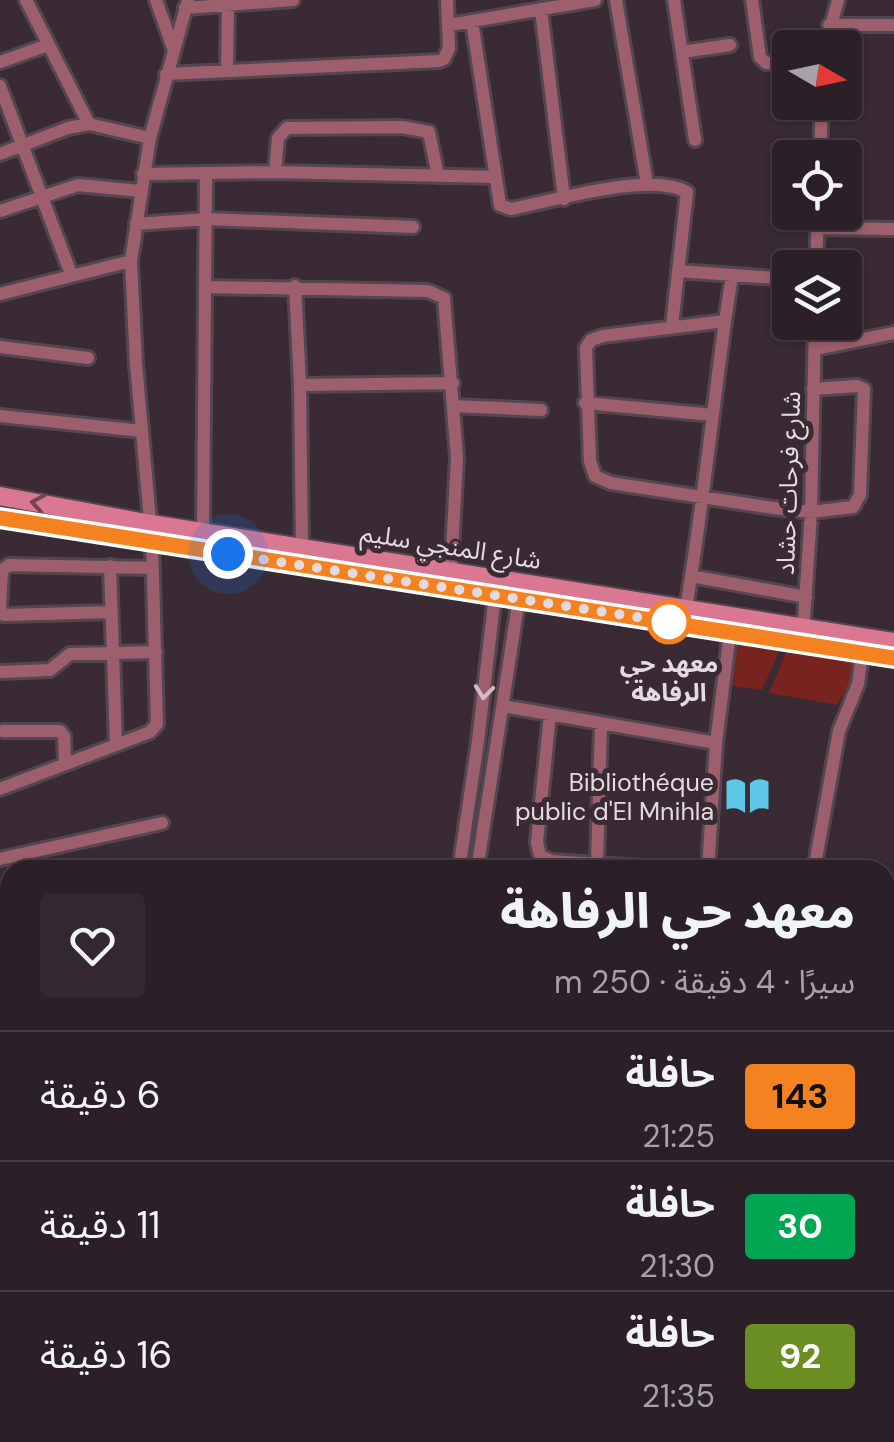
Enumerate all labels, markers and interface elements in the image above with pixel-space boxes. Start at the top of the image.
north arrow [772,30,862,120]
map controls [772,30,862,340]
button: locate [772,140,862,230]
button: layers [772,250,862,340]
street label: شارع فرحات حشاد [769,390,810,576]
one-way arrow [30,493,46,514]
street label: شارع المنجي سليم [358,516,544,580]
your location [203,529,253,579]
marker: معهد حي الرفاهة [648,601,690,643]
place label: معهد حي الرفاهة [620,647,718,709]
one-way arrow [474,685,495,701]
place label: Bibliothéque public d'El Mnihla [515,766,714,828]
library icon: Bibliothéque public d'El Mnihla [723,772,771,820]
text: معهد حي الرفاهة [500,880,855,943]
button: heart [40,893,145,998]
text: سيرًا · 4 دقيقة · 250 m [554,961,855,1003]
text: حافلة [626,1049,715,1099]
text: 6 دقيقة [40,1070,161,1120]
text: 143 [772,1073,828,1119]
text: 21:25 [642,1115,715,1157]
text: حافلة [626,1179,715,1229]
text: 11 دقيقة [40,1200,160,1250]
text: 30 [777,1203,823,1249]
text: 21:30 [639,1245,715,1287]
text: حافلة [626,1309,715,1359]
text: 16 دقيقة [40,1330,172,1380]
text: 92 [779,1333,821,1379]
text: 21:35 [642,1375,715,1417]

